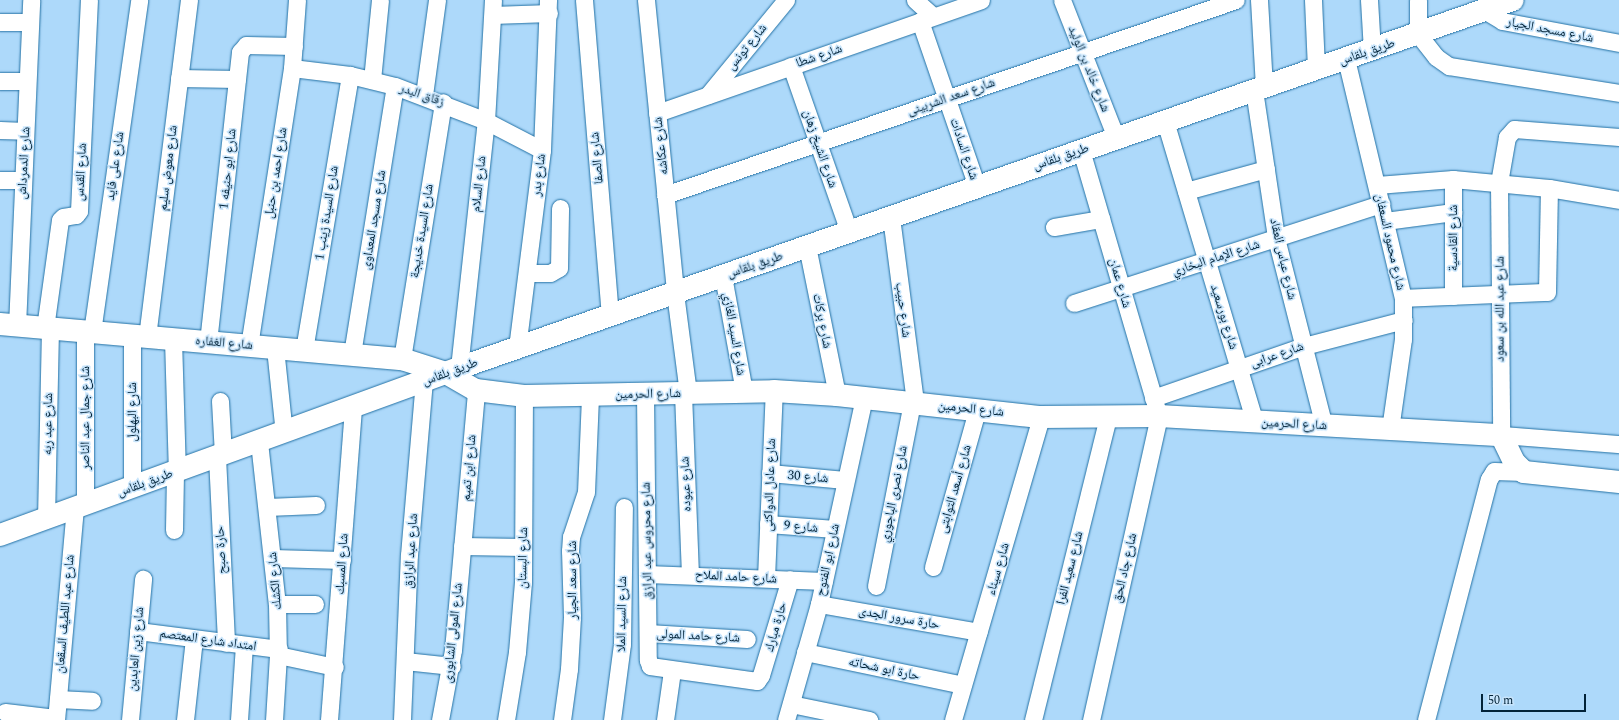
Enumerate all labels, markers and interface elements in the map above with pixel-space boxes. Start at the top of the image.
street label: شارع مسجد الجيار [1505,14,1595,46]
street label: شارع تونس [724,21,770,73]
street label: شارع خالد بن الوليد [1065,24,1113,114]
street label: طريق بلقاس [1337,35,1397,69]
street label: شارع شطا [794,41,844,71]
street label: شارع سعد الشربينى [905,75,997,119]
street label: زقاق البدر [398,80,446,110]
street label: شارع الشيخ زهان [799,108,841,190]
street label: شارع عكاشه [650,116,672,176]
street label: شارع السادات [946,116,982,182]
street label: شارع معوض سليم [155,124,181,212]
street label: شارع الدمرداش [14,126,34,200]
street label: شارع احمد بن حنبل [261,126,291,220]
street label: شارع ابو حنيفه 1 [216,128,240,210]
street label: شارع على فايد [102,131,128,201]
street label: شارع الصفا [587,131,607,185]
street label: طريق بلقاس [1031,140,1091,174]
street label: شارع القدس [72,143,90,201]
street label: شارع بدر [529,153,549,197]
street label: شارع السلام [468,155,490,213]
street label: شارع السيدة زينب 1 [312,165,342,261]
street label: شارع مسجد المعداوى [358,169,390,271]
street label: شارع السيدة خديجة [407,183,437,279]
street label: شارع محمود السعفان [1371,192,1409,292]
street label: شارع القادسية [1445,205,1461,271]
street label: شارع عباس العقاد [1266,217,1300,301]
street label: شارع الإمام البخاري [1170,236,1262,280]
street label: طريق بلقاس [725,248,785,282]
street label: شارع عمان [1106,256,1134,310]
street label: شارع عبد الله بن سعود [1492,256,1508,362]
street label: شارع حبيب [892,282,914,338]
street label: شارع بورسعيد [1207,282,1241,352]
street label: شارع السيد الغازي [719,291,749,377]
street label: شارع بركات [809,292,835,350]
street label: شارع الغفاره [195,333,253,353]
street label: شارع عرابى [1248,339,1306,371]
street label: طريق بلقاس [420,355,480,389]
street label: شارع جمال عبد الناصر [77,366,93,470]
street label: شارع البهلول [124,382,140,442]
street label: شارع الحرمين [615,386,681,402]
street label: شارع عبد ربه [40,393,56,455]
street label: شارع الحرمين [937,398,1005,420]
street label: شارع الحرمين [1261,414,1327,434]
street label: شارع ابن تميم [458,434,480,502]
street label: شارع عادل الدواكنى [761,438,779,532]
street label: شارع أسعد التوابتى [935,443,975,535]
street label: شارع نصرى الباجوري [877,444,911,544]
street label: شارع عبوده [677,456,695,512]
street label: طريق بلقاس [115,466,175,500]
street label: شارع 30 [787,467,829,487]
street label: شارع محروس عبد الرازق [638,482,656,600]
street label: شارع عبد الرازق [401,513,421,589]
street label: شارع 9 [783,518,819,536]
street label: شارع ابو الفتوح [813,522,843,598]
street label: حارة صبح [212,526,230,574]
street label: شارع البستان [515,527,531,589]
street label: شارع سعيد الفرا [1053,530,1087,606]
street label: شارع جاد الحق [1109,532,1141,604]
street label: شارع المسبك [332,533,352,595]
street label: شارع سعد الجيار [564,541,580,619]
street label: شارع سيناء [983,541,1013,597]
street label: شارع الكشك [265,551,285,611]
street label: شارع عبد اللطيف السقعان [52,554,78,674]
street label: شارع حامد الملاح [695,567,777,587]
street label: شارع السيد الملا [614,576,630,652]
street label: شارع المولى الشابورى [440,582,466,684]
street label: حارة مبارك [762,601,790,653]
street label: حارة سرور الجدى [857,603,941,633]
street label: شارع زين العابدين [125,606,147,692]
street label: امتداد شارع المعتصم [158,625,258,655]
street label: شارع حامد المولى [656,626,740,646]
street label: حارة ابو شحاته [847,654,921,684]
scale bar [1483,686,1588,712]
text: 50 m [1488,691,1513,710]

